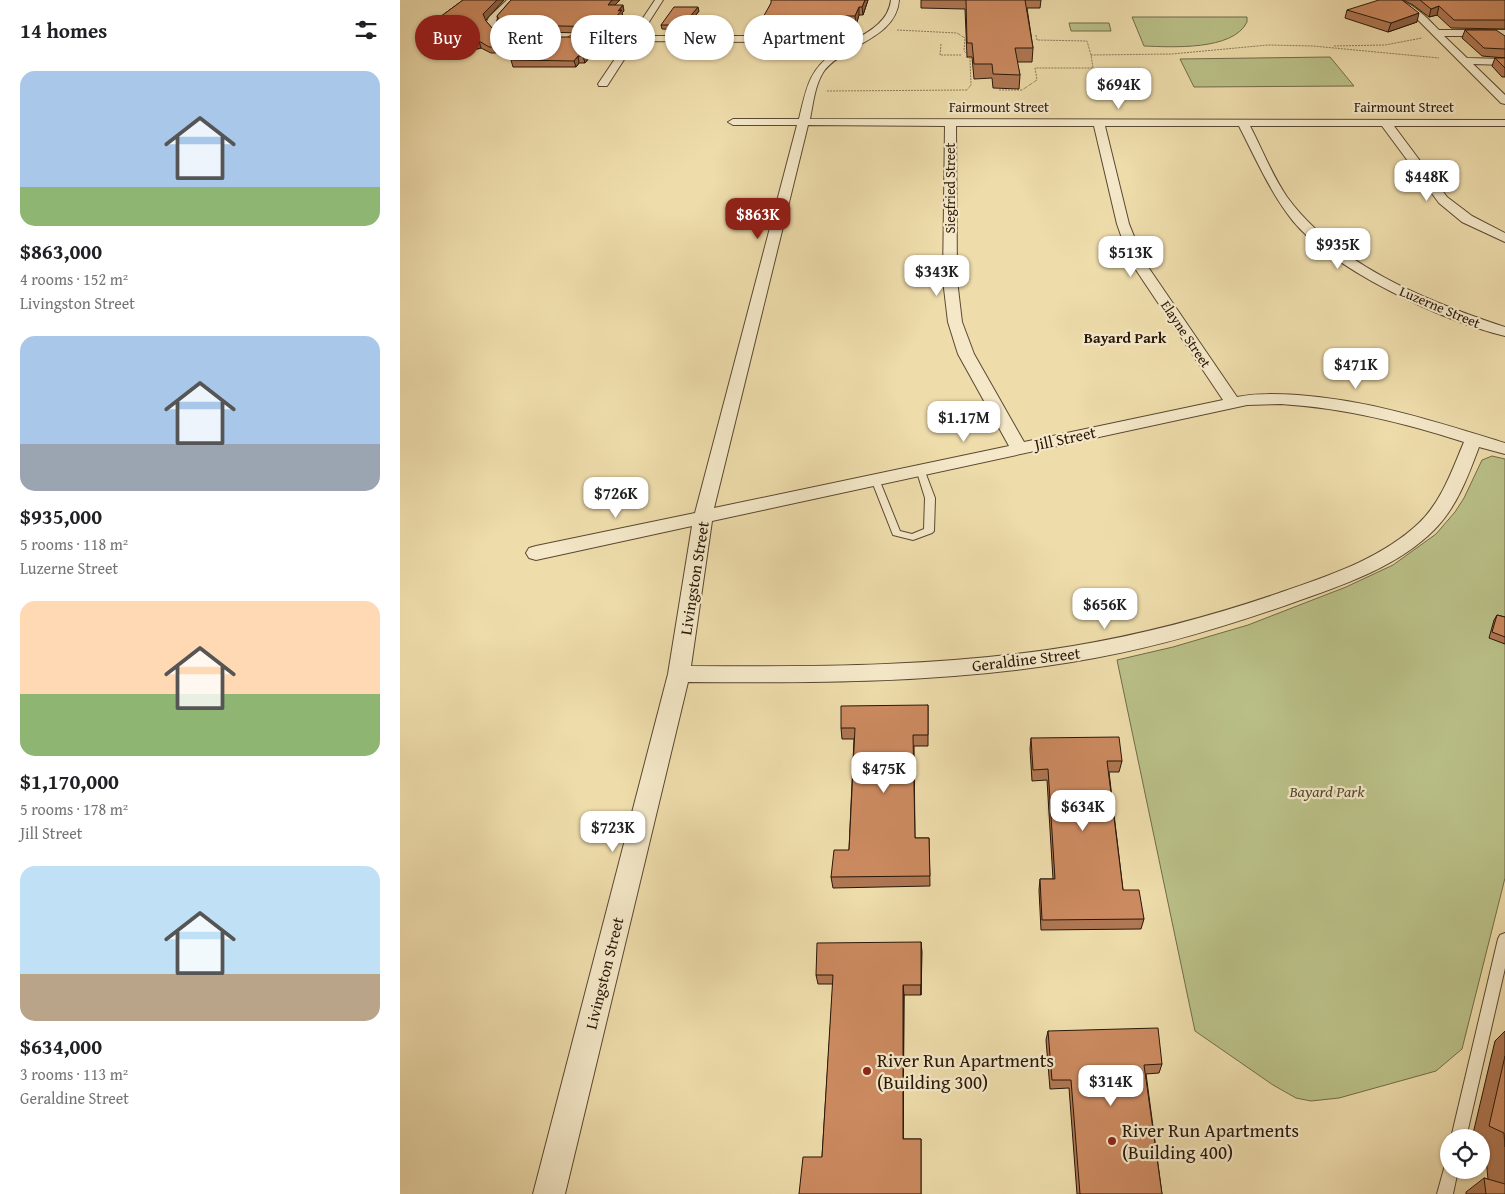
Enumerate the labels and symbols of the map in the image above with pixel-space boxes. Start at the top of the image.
pin: $694K [1084,68,1154,110]
street label: Fairmount Street [949,97,1049,117]
street label: Fairmount Street [1354,97,1454,117]
street label: Siegfried Street [940,142,960,234]
pin: $448K [1392,160,1462,202]
pin: $863K [723,198,793,240]
pin: $935K [1303,228,1373,270]
pin: $513K [1096,236,1166,278]
pin: $343K [902,254,972,297]
street label: Luzerne Street [1397,281,1483,333]
street label: Elayne Street [1156,296,1216,372]
district label: Bayard Park [1084,327,1167,348]
pin: $471K [1321,348,1391,390]
pin: $1.17M [923,400,1005,443]
street label: Jill Street [1030,420,1098,457]
pin: $726K [581,476,651,519]
street label: Livingston Street [673,519,715,637]
pin: $656K [1070,588,1140,630]
street label: Geraldine Street [970,640,1082,678]
pin: $475K [849,752,919,794]
park label: Bayard Park [1288,779,1365,803]
pin: $634K [1048,790,1118,832]
pin: $723K [578,810,648,853]
street label: Livingston Street [578,914,630,1032]
place label: River Run Apartments (Building 300) [877,1046,1054,1096]
pin: $314K [1076,1064,1146,1107]
marker: River Run Apartments (Building 300) [861,1065,873,1077]
place label: River Run Apartments (Building 400) [1122,1116,1299,1166]
marker: River Run Apartments (Building 400) [1106,1135,1118,1147]

